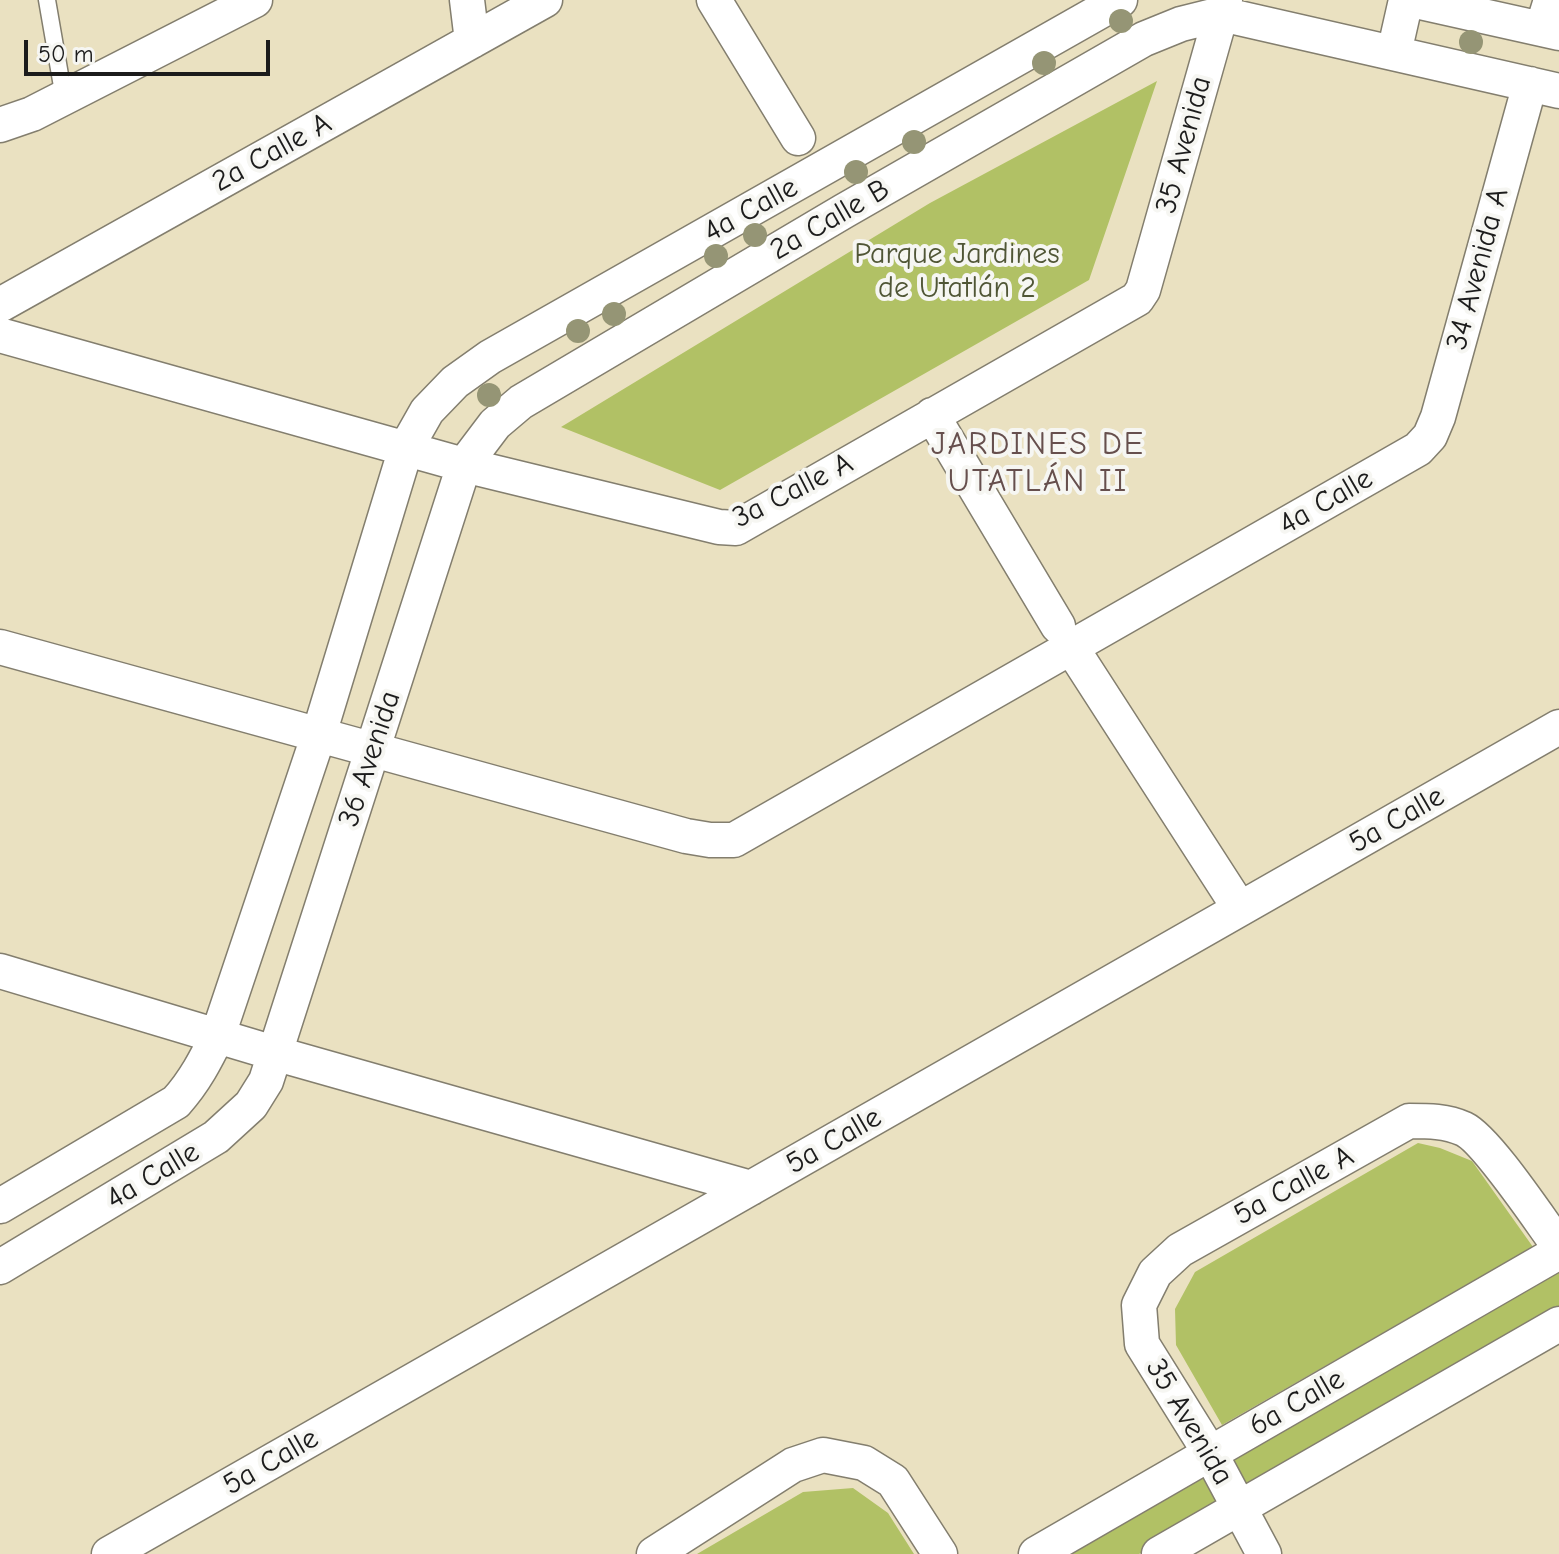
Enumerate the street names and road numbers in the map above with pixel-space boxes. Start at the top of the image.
street label: 35 Avenida [1148,72,1220,218]
street label: 2a Calle A [206,106,338,200]
street label: 4a Calle [698,170,804,250]
street label: 2a Calle B [764,171,896,269]
street label: 34 Avenida A [1439,184,1517,354]
street label: 3a Calle A [727,445,859,537]
street label: 4a Calle [1273,461,1379,543]
street label: 36 Avenida [331,687,409,831]
street label: 5a Calle [1343,778,1451,862]
street label: 5a Calle [780,1099,888,1183]
street label: 4a Calle [100,1134,206,1218]
street label: 5a Calle A [1228,1138,1360,1234]
street label: 35 Avenida [1137,1352,1241,1492]
street label: 6a Calle [1243,1361,1351,1445]
street label: 5a Calle [217,1420,325,1504]

